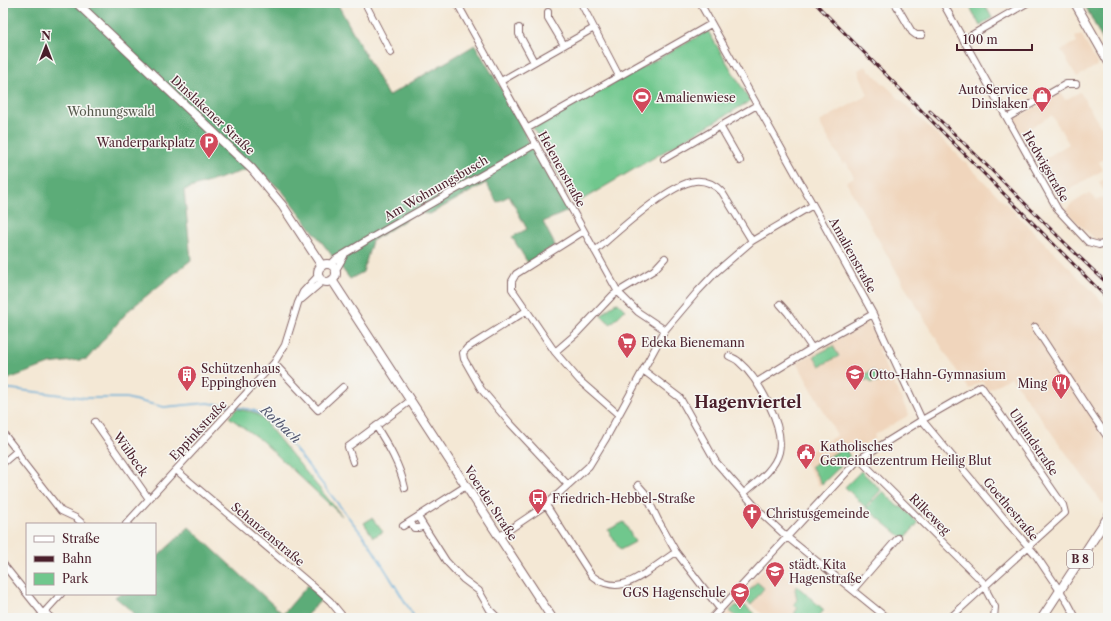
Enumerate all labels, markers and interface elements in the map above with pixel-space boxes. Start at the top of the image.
north arrow [26,26,66,66]
scale bar [957,26,1032,52]
text: N [41,29,51,43]
text: 100 m [963,32,998,47]
street label: Dinslakener Straße [168,72,258,158]
place label: AutoService Dinslaken [957,82,1028,111]
shop icon: AutoService Dinslaken [1031,85,1053,113]
sports icon: Amalienwiese [631,86,653,114]
place label: Amalienwiese [655,90,736,105]
park label: Wohnungswald [66,104,156,119]
street label: Helenenstraße [535,128,589,210]
street label: Hedwigstraße [1020,128,1073,204]
parking icon: Wanderparkplatz [198,131,220,159]
place label: Wanderparkplatz [96,135,195,150]
street label: Am Wohnungsbusch [381,152,491,224]
street label: Amalienstraße [826,214,880,295]
supermarket icon: Edeka Bienemann [616,331,638,359]
place label: Edeka Bienemann [641,335,745,350]
place label: Schützenhaus Eppinghoven [201,361,280,390]
school or university icon: Otto-Hahn-Gymnasium [844,363,866,391]
building icon: Schützenhaus Eppinghoven [176,364,198,392]
place label: Otto-Hahn-Gymnasium [869,367,1006,382]
restaurant icon: Ming [1050,372,1072,400]
place label: Ming [1017,376,1048,391]
district label: Hagenviertel [694,392,802,412]
street label: Eppinkstraße [166,397,230,463]
water label: Rotbach [257,401,304,447]
street label: Uhlandstraße [1006,406,1062,478]
street label: Wülbeck [110,428,152,480]
place label: Katholisches Gemeindezentrum Heilig Blut [820,439,992,468]
public building icon: Katholisches Gemeindezentrum Heilig Blut [795,442,817,470]
street label: Voerder Straße [461,462,521,544]
street label: Goethestraße [980,474,1042,544]
bus stop icon: Friedrich-Hebbel-Straße [527,487,549,515]
street label: Rilkeweg [906,490,954,538]
place label: Friedrich-Hebbel-Straße [552,491,695,506]
street label: Schanzenstraße [228,499,308,569]
church icon: Christusgemeinde [741,502,763,530]
place label: Christusgemeinde [766,506,870,521]
legend [26,523,156,595]
text: Straße [62,531,100,546]
road number: B 8 [1067,550,1093,568]
text: Bahn [62,551,92,566]
place label: städt. Kita Hagenstraße [789,557,862,586]
school or university icon: städt. Kita Hagenstraße [764,560,786,588]
text: Park [62,571,89,586]
school or university icon: GGS Hagenschule [729,581,751,609]
place label: GGS Hagenschule [623,585,726,600]

